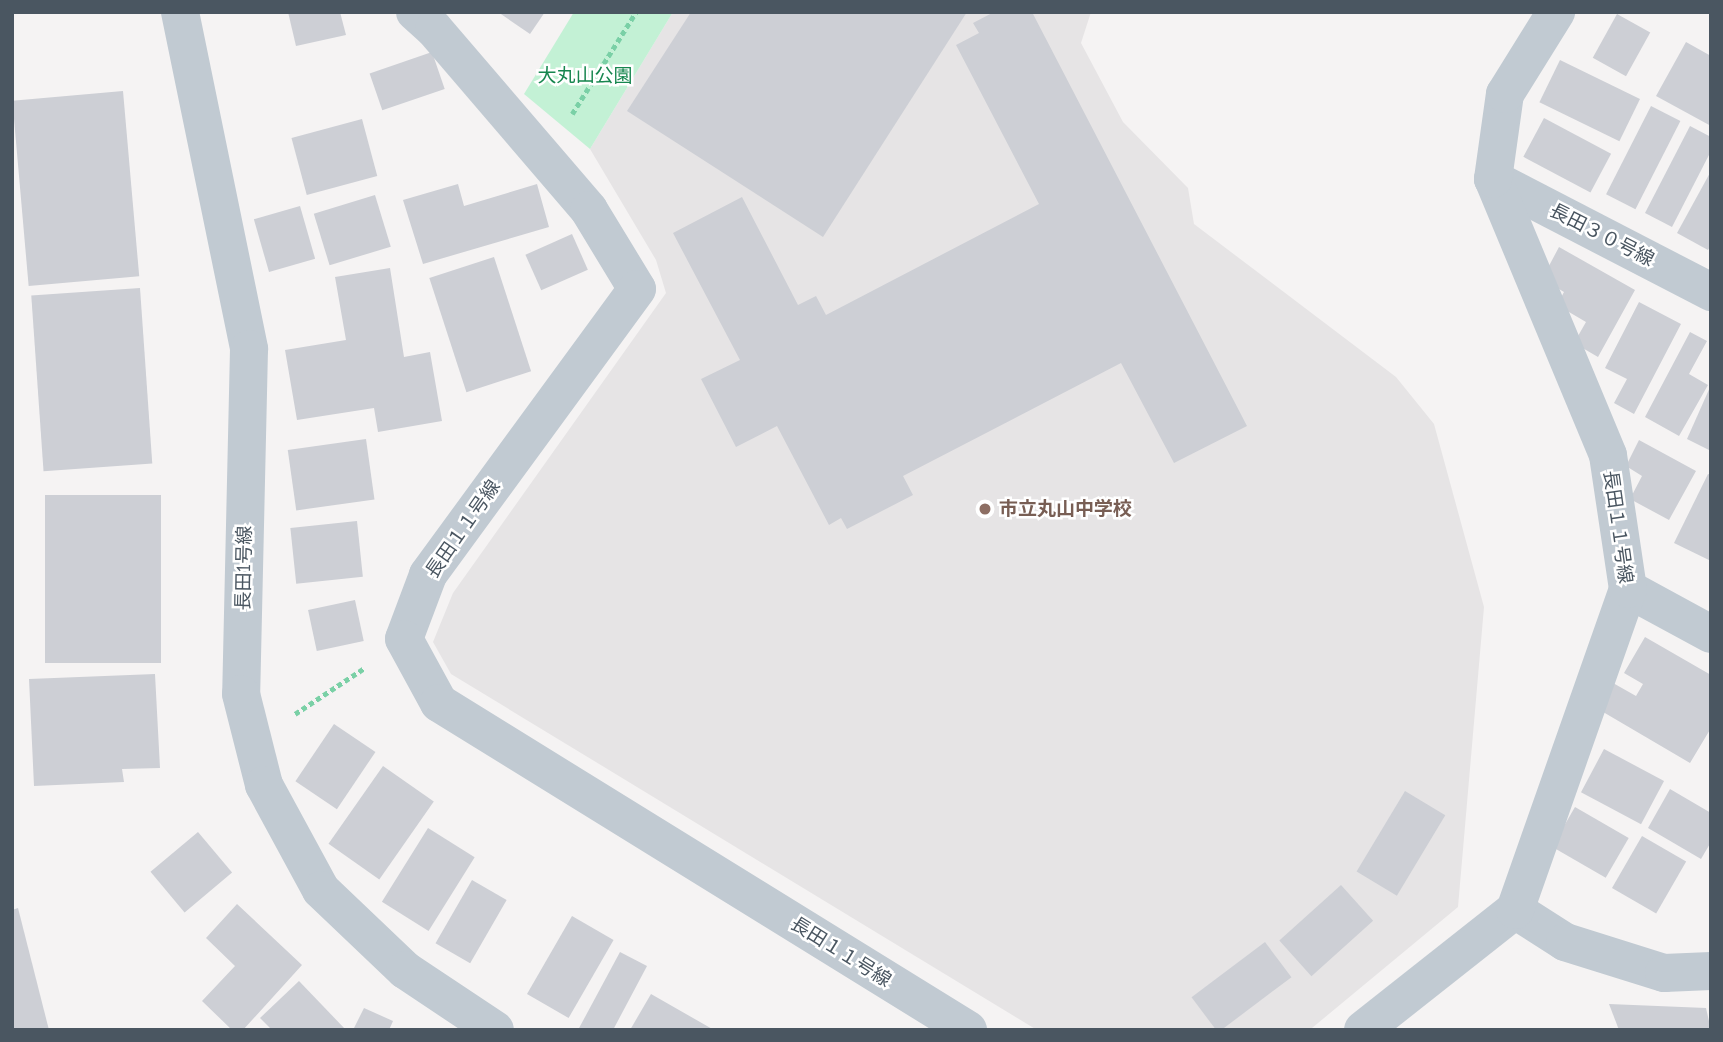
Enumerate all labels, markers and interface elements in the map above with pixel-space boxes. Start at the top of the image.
park label: 大丸山公園 [538,65,632,87]
street label: 長田３０号線 [1546,199,1658,271]
street label: 長田１１号線 [1599,469,1637,585]
street label: 長田１１号線 [421,476,505,582]
place label: 市立丸山中学校 [999,498,1132,520]
marker: 市立丸山中学校 [977,501,993,517]
street label: 長田1号線 [232,526,256,610]
street label: 長田１１号線 [787,912,895,992]

